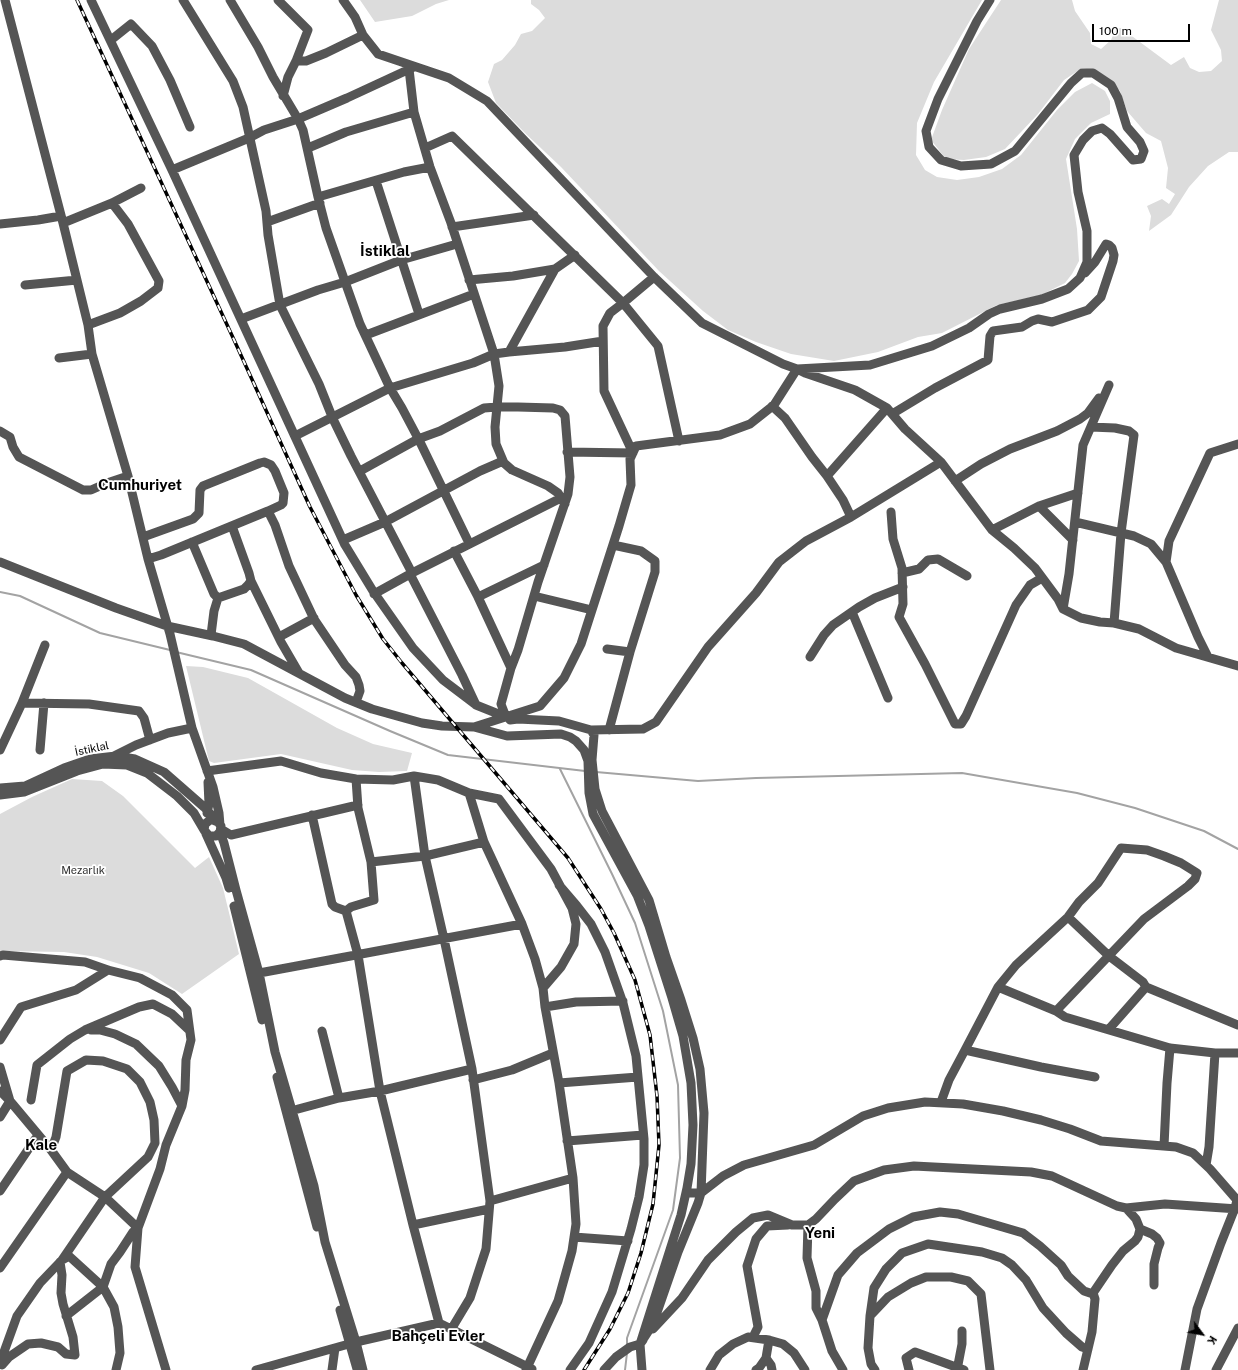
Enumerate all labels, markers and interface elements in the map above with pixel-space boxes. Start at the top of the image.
scale bar [1094,16,1192,42]
text: 100 m [1099,24,1132,38]
district label: İstiklal [360,242,410,260]
district label: Cumhuriyet [98,476,182,494]
street label: İstiklal [74,739,110,759]
park label: Mezarlık [61,864,105,878]
district label: Kale [25,1136,57,1154]
district label: Yeni [805,1224,835,1242]
north arrow [1182,1314,1222,1354]
district label: Bahçeli Evler [391,1327,485,1345]
text: K [1205,1334,1219,1347]

